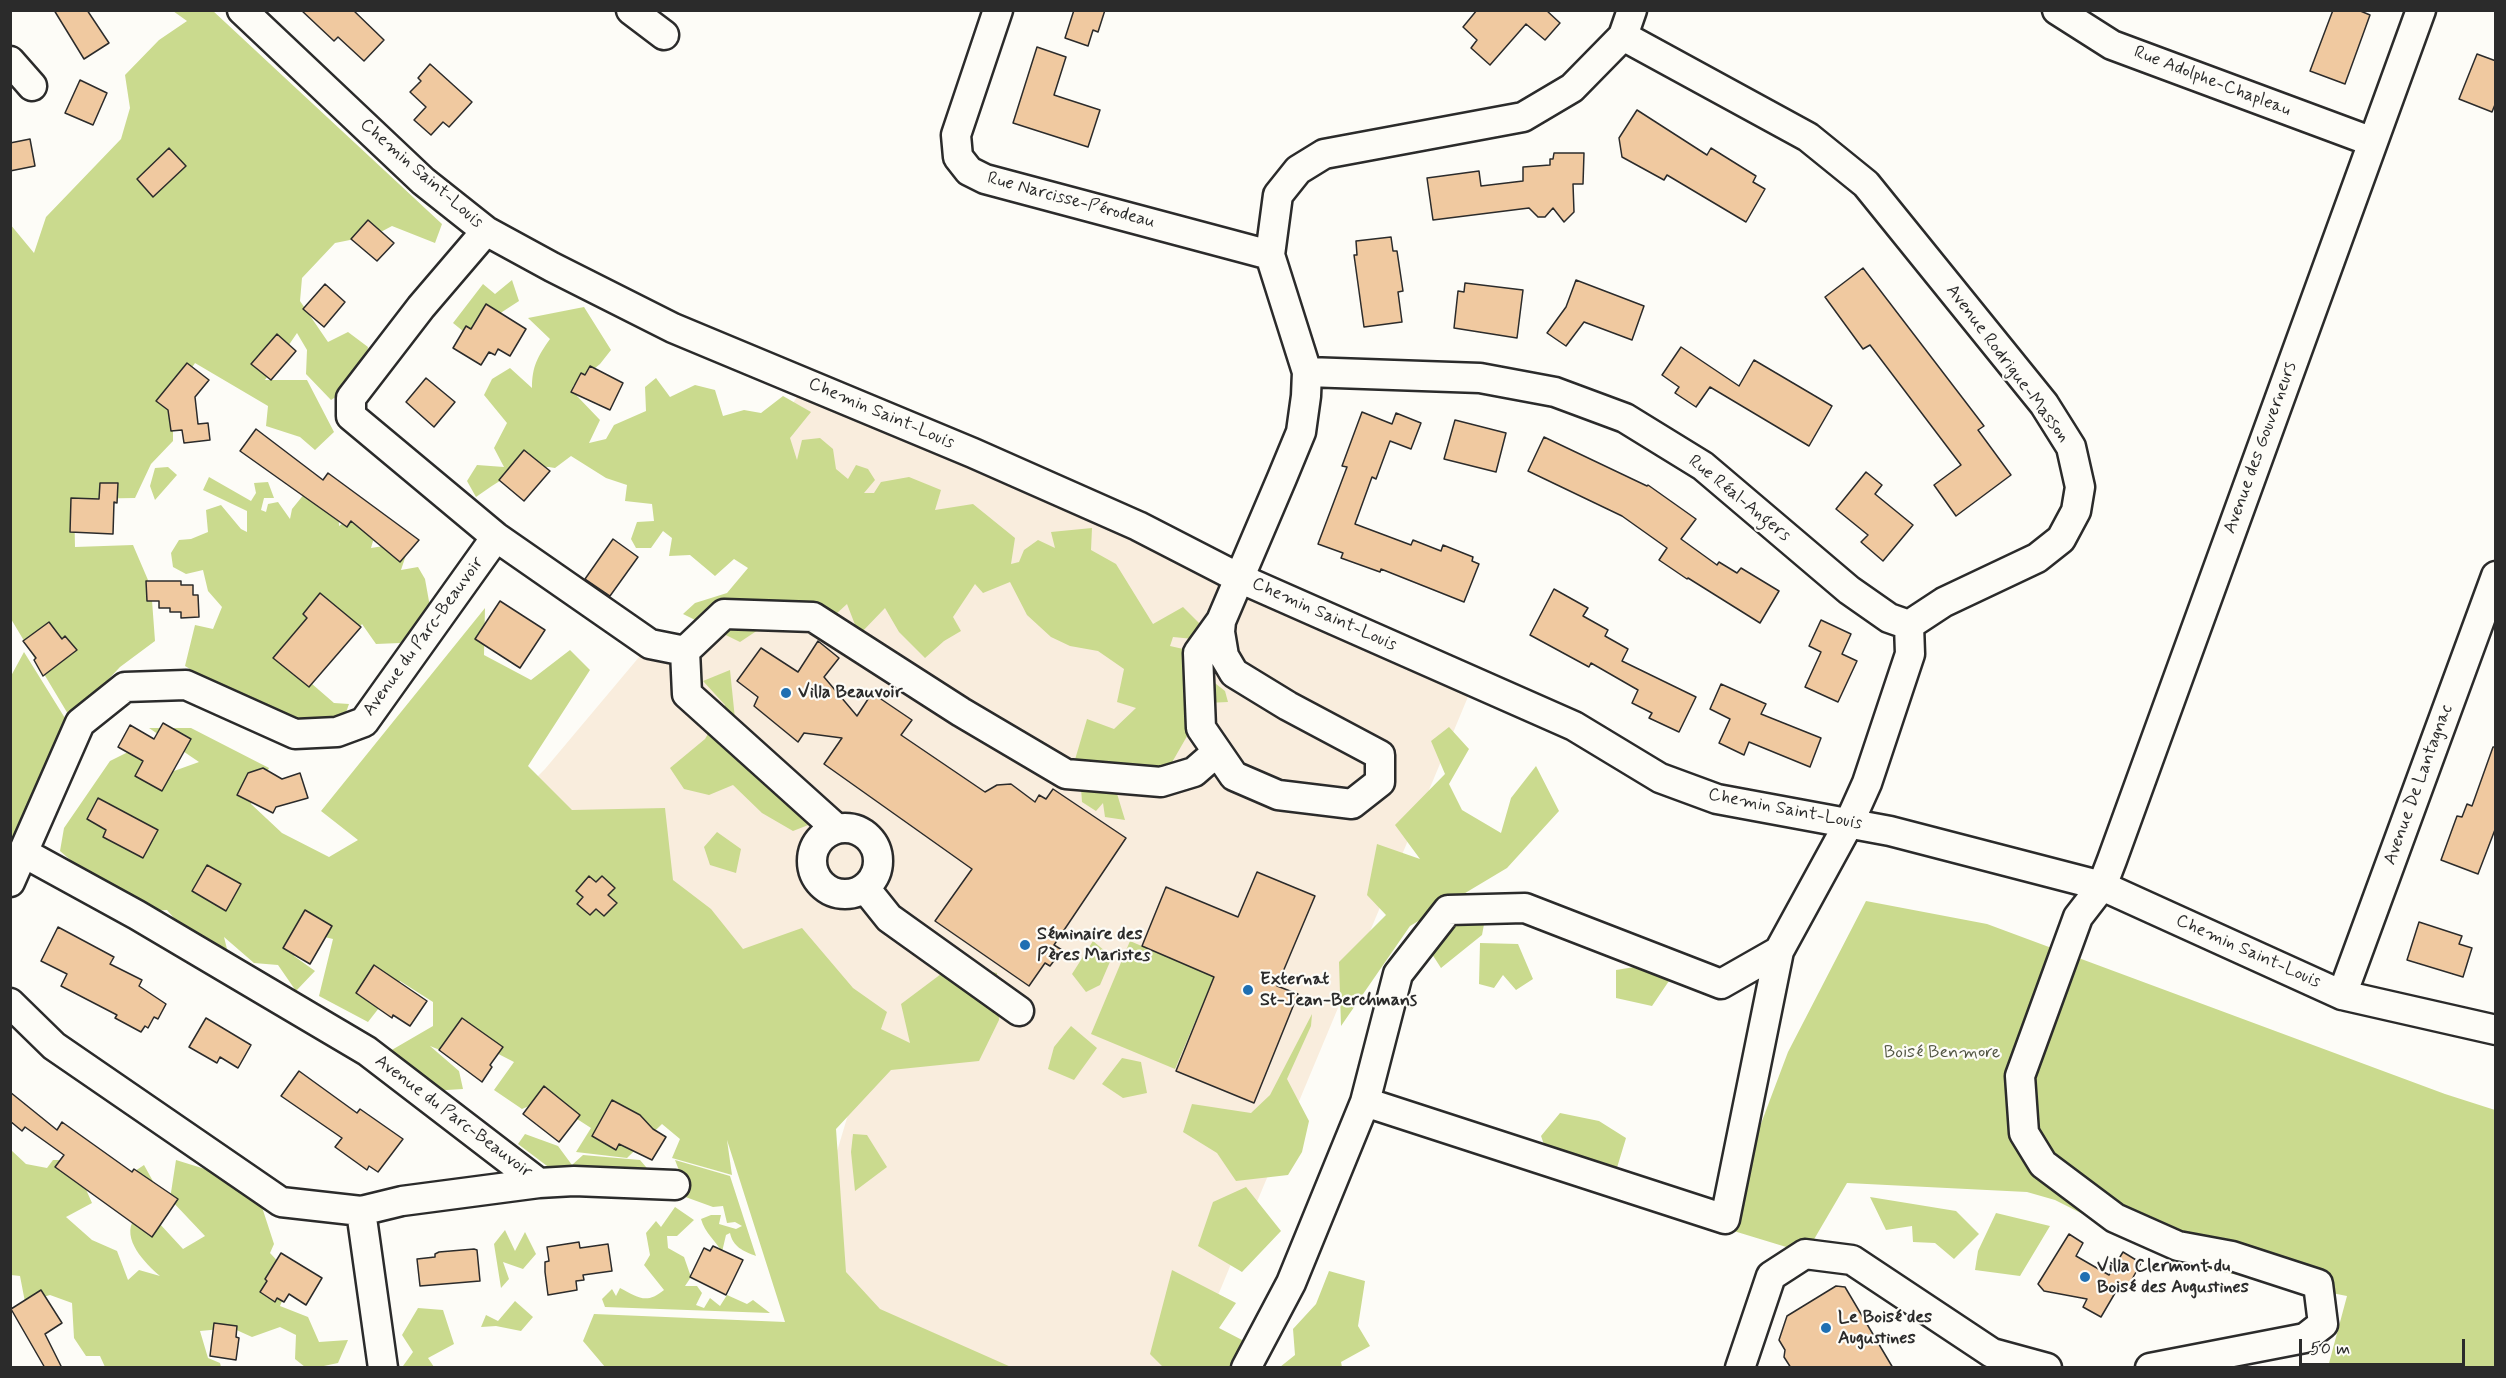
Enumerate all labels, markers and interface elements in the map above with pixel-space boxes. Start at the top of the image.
street label: Rue Adolphe-Chapleau [2131,42,2293,122]
street label: Chemin Saint-Louis [355,115,487,233]
street label: Rue Narcisse-Pérodeau [985,168,1157,234]
street label: Avenue Rodrigue-Masson [1941,281,2073,447]
street label: Avenue des Gouverneurs [2220,359,2302,537]
street label: Chemin Saint-Louis [805,374,957,454]
street label: Rue Réal-Angers [1683,451,1795,547]
street label: Avenue du Parc-Beauvoir [359,553,489,721]
street label: Chemin Saint-Louis [1248,573,1400,657]
place label: Villa Beauvoir [798,682,902,704]
marker: Villa Beauvoir [779,686,793,700]
street label: Avenue De Lantagnac [2380,702,2458,868]
street label: Chemin Saint-Louis [1706,784,1864,836]
street label: Chemin Saint-Louis [2172,910,2324,994]
place label: Séminaire des Pères Maristes [1037,924,1150,966]
marker: Séminaire des Pères Maristes [1018,938,1032,952]
place label: Externat St-Jean-Berchmans [1260,969,1417,1012]
marker: Externat St-Jean-Berchmans [1241,983,1255,997]
park label: Boisé Benmore [1884,1042,2000,1064]
street label: Avenue du Parc-Beauvoir [370,1051,536,1183]
place label: Villa Clermont du Boisé des Augustines [2097,1256,2249,1298]
marker: Villa Clermont du Boisé des Augustines [2078,1270,2092,1284]
place label: Le Boisé des Augustines [1838,1307,1932,1350]
marker: Le Boisé des Augustines [1819,1321,1833,1335]
scale bar [2302,1327,2468,1365]
text: 50 m [2310,1337,2350,1361]

